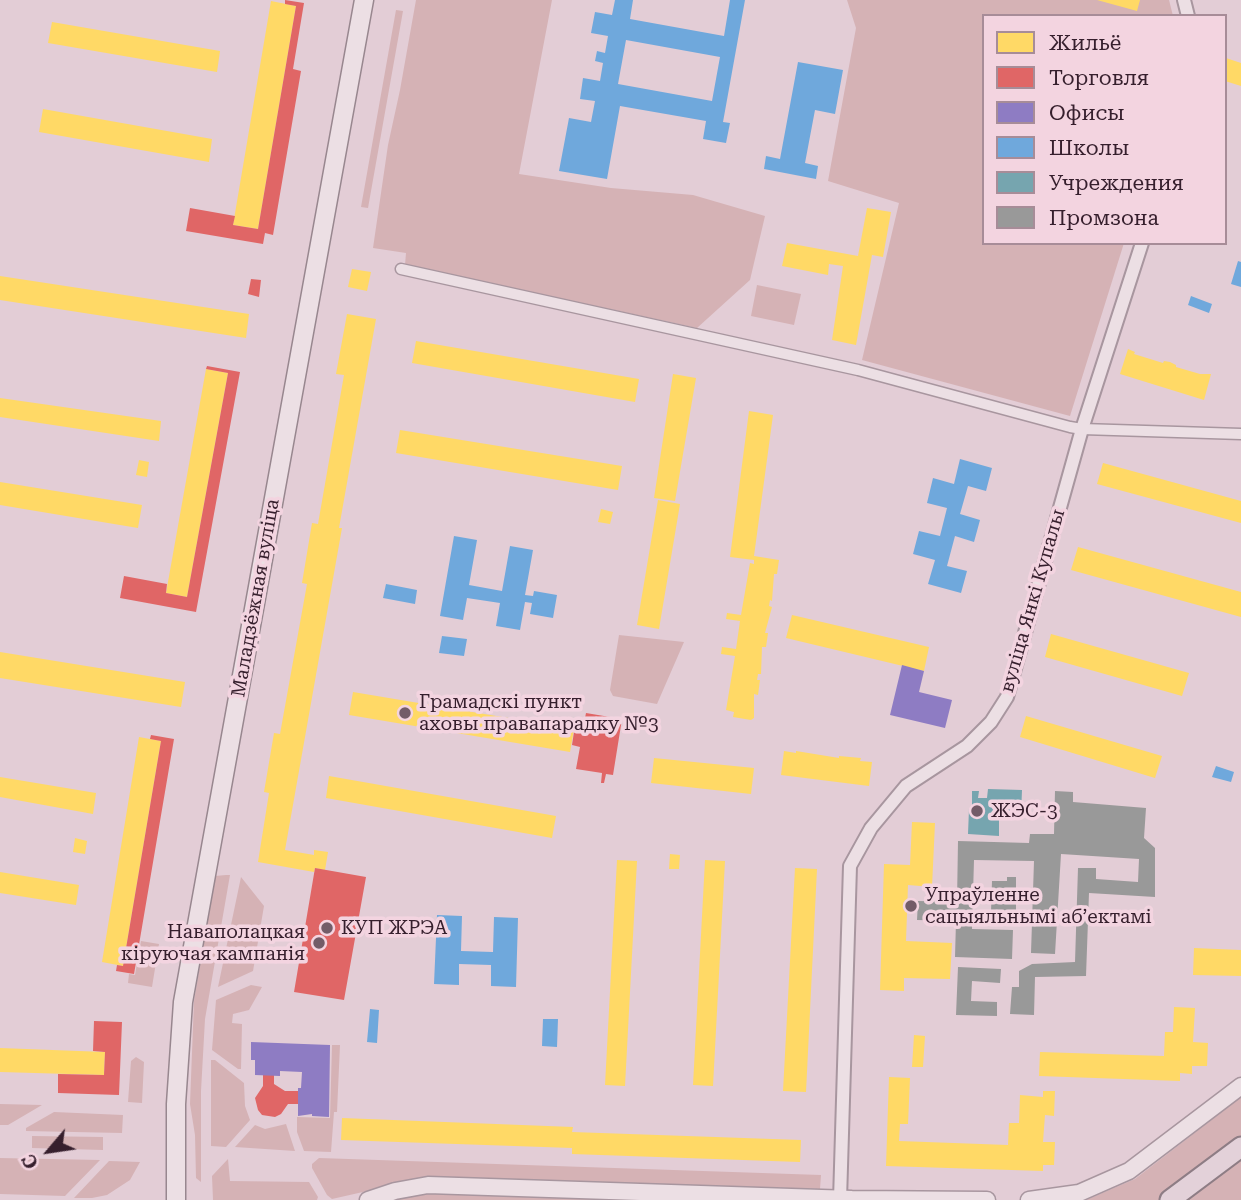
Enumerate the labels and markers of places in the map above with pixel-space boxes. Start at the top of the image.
place label: Грамадскі пункт аховы правапарадку №3 [419,691,659,735]
marker: Грамадскі пункт аховы правапарадку №3 [397,705,413,721]
place label: ЖЭС-3 [991,800,1058,822]
marker: ЖЭС-3 [969,803,985,819]
place label: Упраўленне сацыяльнымі абʼектамі [925,884,1152,928]
marker: Упраўленне сацыяльнымі абʼектамі [903,898,919,914]
place label: КУП ЖРЭА [341,917,447,939]
marker: КУП ЖРЭА [319,920,335,936]
place label: Наваполацкая кіруючая кампанія [121,921,305,965]
marker: Наваполацкая кіруючая кампанія [311,935,327,951]

